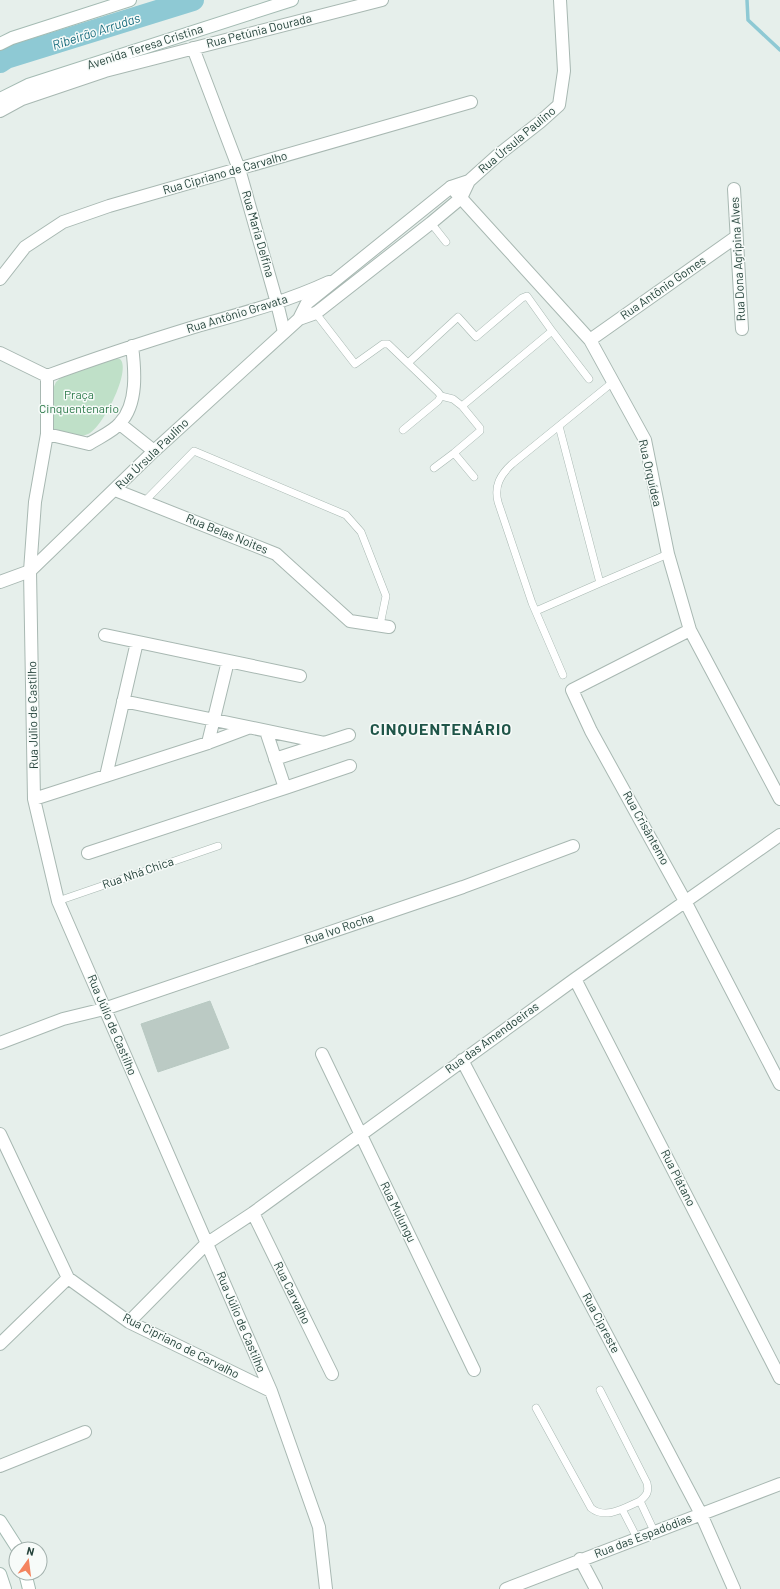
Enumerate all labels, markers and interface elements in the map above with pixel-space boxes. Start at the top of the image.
water label: Ribeirão Arrudas [50,9,142,53]
street label: Rua Petúnia Dourada [205,10,313,50]
street label: Avenida Teresa Cristina [85,21,205,71]
street label: Rua Úrsula Paulino [475,103,558,176]
street label: Rua Cipriano de Carvalho [161,148,289,197]
street label: Rua Maria Delfina [240,189,278,279]
street label: Rua Dona Agripina Alves [727,196,747,322]
street label: Rua Antônio Gomes [617,252,708,322]
street label: Rua Antônio Gravata [184,291,289,335]
park label: Praça Cinquentenario [39,387,119,415]
street label: Rua Úrsula Paulino [112,415,191,492]
street label: Rua Orquídea [636,438,666,508]
street label: Rua Belas Noites [184,510,271,556]
street label: Rua Júlio de Castilho [24,661,40,769]
district label: CINQUENTENÁRIO [370,719,512,738]
street label: Rua Crisântemo [621,788,673,867]
street label: Rua Nhá Chica [100,853,175,891]
street label: Rua Ivo Rocha [302,910,375,946]
street label: Rua Júlio de Castilho [85,972,140,1077]
street label: Rua das Amendoeiras [442,999,541,1076]
street label: Rua Plátano [659,1147,699,1208]
street label: Rua Mulungu [378,1179,420,1244]
street label: Rua Carvalho [272,1259,314,1326]
street label: Rua Júlio de Castilho [214,1269,269,1374]
street label: Rua Cipreste [580,1290,624,1355]
street label: Rua Cipriano de Carvalho [121,1310,242,1381]
street label: Rua das Espadódias [592,1510,694,1560]
north arrow [8,1541,48,1581]
text: N [25,1544,36,1558]

